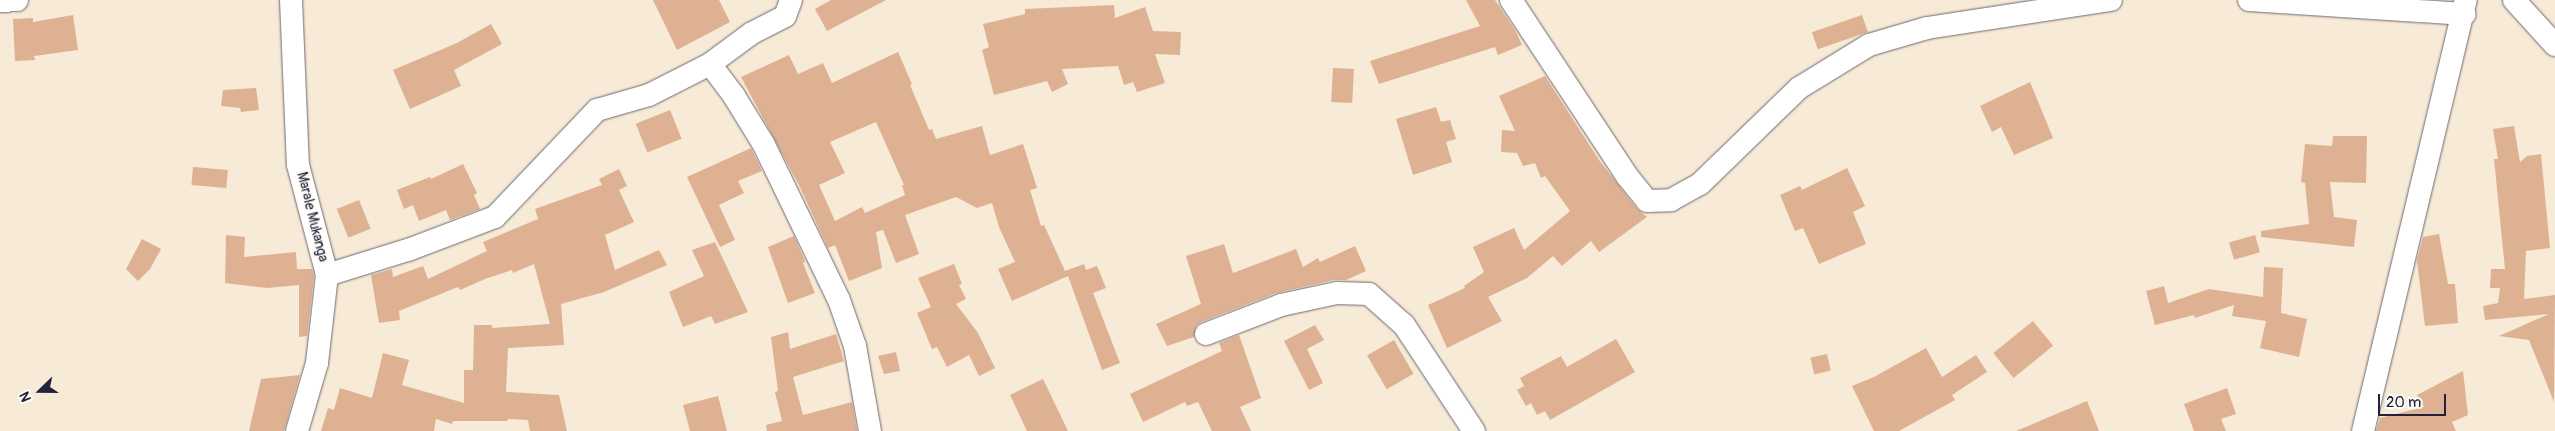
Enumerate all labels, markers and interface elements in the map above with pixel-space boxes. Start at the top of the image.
street label: Marale Mukanga [293,170,331,264]
north arrow [15,366,65,416]
scale bar [2380,384,2448,416]
text: N [16,389,35,404]
text: 20 m [2386,393,2421,412]

